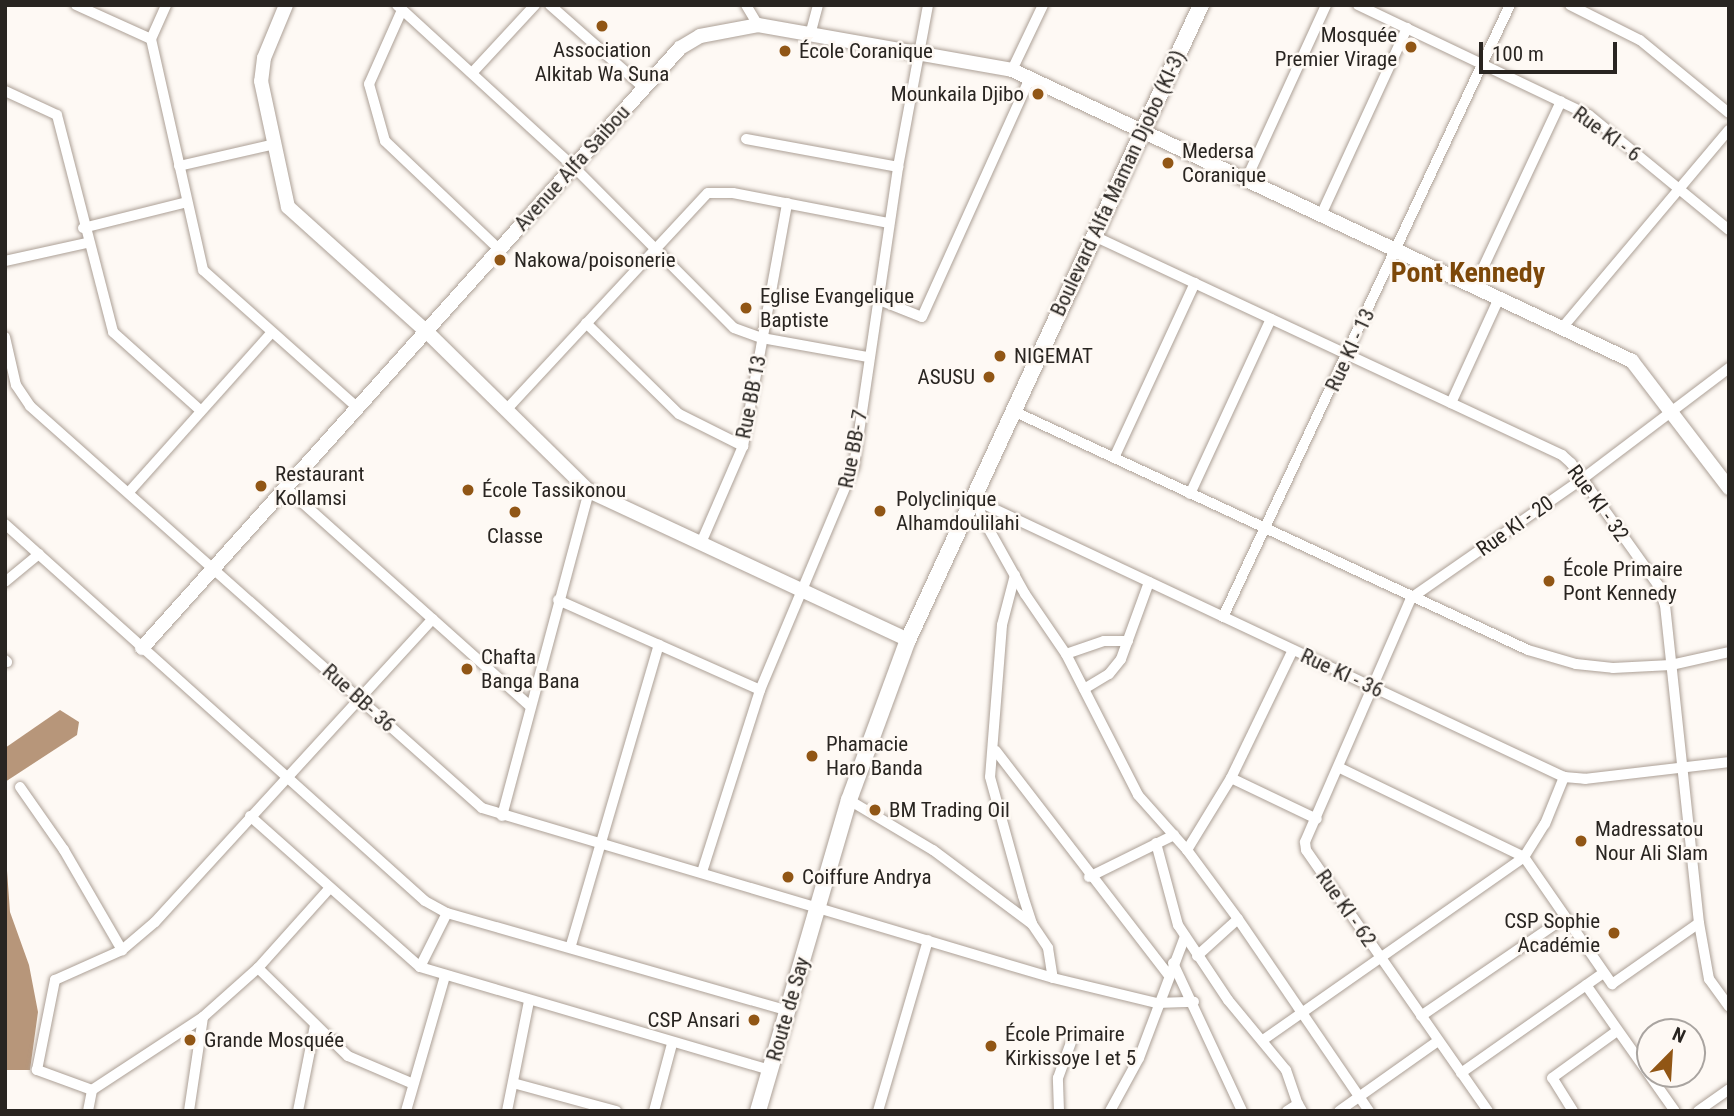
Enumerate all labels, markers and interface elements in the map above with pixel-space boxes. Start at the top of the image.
marker: Association Alkitab Wa Suna [594,18,610,34]
place label: Mosquée Premier Virage [1275,22,1397,72]
scale bar [1482,28,1620,72]
place label: Association Alkitab Wa Suna [535,37,669,87]
place label: École Coranique [799,38,933,64]
marker: Mosquée Premier Virage [1403,39,1419,55]
text: 100 m [1492,42,1544,66]
marker: École Coranique [777,43,793,59]
street label: Boulevard Alfa Maman Djobo (KI-3) [1045,46,1191,320]
place label: Mounkaila Djibo [891,81,1024,107]
marker: Mounkaila Djibo [1030,86,1046,102]
street label: Avenue Alfa Saibou [509,100,635,236]
street label: Rue KI - 6 [1568,101,1646,167]
place label: Medersa Coranique [1182,138,1266,188]
marker: Medersa Coranique [1160,155,1176,171]
place label: Nakowa/poisonerie [514,247,675,273]
marker: Nakowa/poisonerie [492,252,508,268]
district label: Pont Kennedy [1391,256,1545,290]
place label: Eglise Evangelique Baptiste [760,283,914,333]
marker: Eglise Evangelique Baptiste [738,300,754,316]
street label: Rue KI - 13 [1320,305,1380,395]
place label: NIGEMAT [1014,343,1093,369]
marker: NIGEMAT [992,348,1008,364]
street label: Rue BB 13 [731,353,771,441]
place label: ASUSU [918,364,975,390]
marker: ASUSU [981,369,997,385]
street label: Rue BB- 7 [833,408,873,490]
street label: Rue KI - 32 [1562,460,1634,546]
place label: Restaurant Kollamsi [275,461,364,511]
place label: École Tassikonou [482,477,627,503]
marker: Restaurant Kollamsi [253,478,269,494]
marker: École Tassikonou [460,482,476,498]
place label: Polyclinique Alhamdoulilahi [896,486,1020,536]
street label: Rue KI - 20 [1472,490,1558,562]
marker: Polyclinique Alhamdoulilahi [870,501,890,521]
marker: Classe [507,504,523,520]
place label: Classe [487,523,543,549]
place label: École Primaire Pont Kennedy [1563,556,1683,606]
marker: École Primaire Pont Kennedy [1541,573,1557,589]
street label: Rue KI - 36 [1297,643,1387,703]
place label: Chafta Banga Bana [481,644,580,694]
street label: Rue BB- 36 [317,659,401,737]
marker: Chafta Banga Bana [459,661,475,677]
place label: Phamacie Haro Banda [826,731,923,781]
marker: Phamacie Haro Banda [804,748,820,764]
place label: BM Trading Oil [889,797,1010,823]
marker: BM Trading Oil [867,802,883,818]
place label: Madressatou Nour Ali Slam [1595,816,1708,866]
marker: Madressatou Nour Ali Slam [1573,833,1589,849]
place label: Coiffure Andrya [802,864,932,890]
street label: Rue KI - 62 [1310,865,1382,951]
marker: Coiffure Andrya [780,869,796,885]
place label: CSP Sophie Académie [1504,908,1600,958]
marker: CSP Sophie Académie [1606,925,1622,941]
street label: Route de Say [761,954,815,1064]
place label: CSP Ansari [648,1007,740,1033]
marker: CSP Ansari [746,1012,762,1028]
north arrow [1636,1018,1706,1088]
place label: École Primaire Kirkissoye I et 5 [1005,1021,1136,1071]
text: N [1669,1022,1689,1048]
place label: Grande Mosquée [204,1027,344,1053]
marker: Grande Mosquée [182,1032,198,1048]
marker: École Primaire Kirkissoye I et 5 [983,1038,999,1054]

